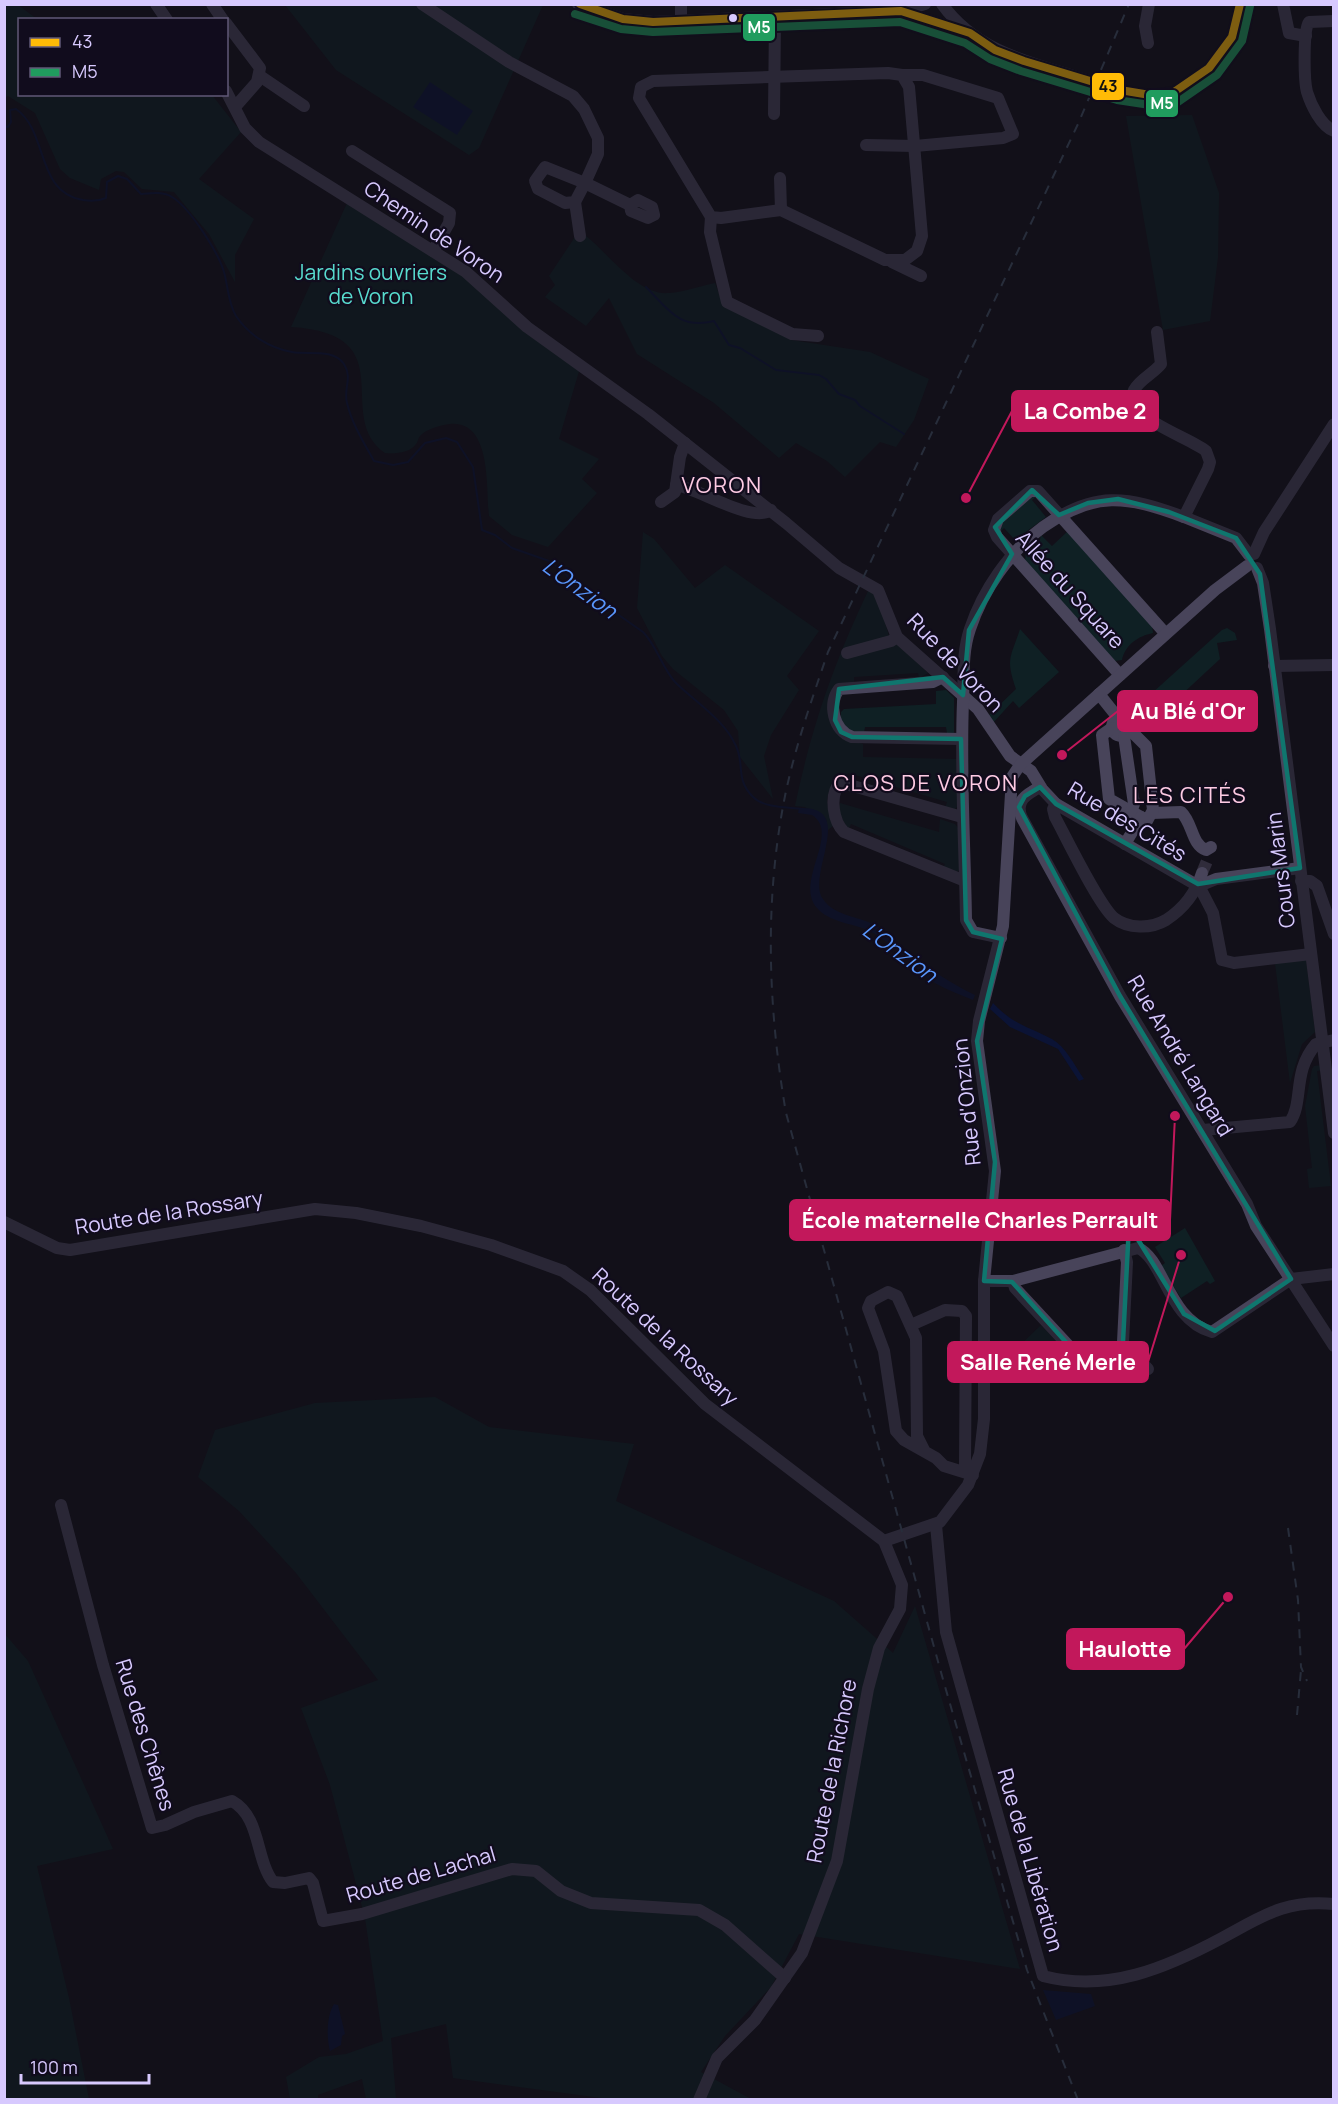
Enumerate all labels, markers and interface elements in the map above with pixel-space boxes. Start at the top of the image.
unlabelled marker [727,12,739,24]
line badge: M5 [742,13,776,42]
text: M5 [747,16,771,38]
legend [18,18,228,96]
text: 43 [72,29,93,53]
text: M5 [72,59,98,83]
line badge: 43 [1091,72,1125,101]
text: 43 [1098,75,1118,97]
line badge: M5 [1145,89,1179,118]
text: M5 [1150,92,1174,114]
street label: Chemin de Voron [359,174,510,289]
park label: Jardins ouvriers de Voron [295,258,447,310]
callout: La Combe 2 [1012,391,1158,431]
text: La Combe 2 [1024,396,1146,426]
district label: VORON [681,470,763,500]
street label: Allée du Square [1010,524,1131,654]
water label: L'Onzion [537,551,624,626]
street label: Rue de Voron [901,607,1010,718]
callout: Au Blé d'Or [1118,691,1257,731]
text: Au Blé d'Or [1130,696,1246,726]
district label: CLOS DE VORON [833,768,1019,798]
street label: Rue des Cités [1063,775,1192,868]
district label: LES CITÉS [1133,780,1247,810]
street label: Cours Marin [1259,811,1301,930]
water label: L'Onzion [857,915,944,990]
street label: Rue André Langard [1122,970,1240,1141]
street label: Rue d'Onzion [945,1037,987,1167]
street label: Route de la Rossary [73,1183,265,1241]
callout: École maternelle Charles Perrault [790,1200,1170,1240]
text: École maternelle Charles Perrault [802,1205,1158,1235]
street label: Route de la Rossary [587,1261,745,1411]
callout: Salle René Merle [948,1342,1148,1382]
text: Salle René Merle [960,1347,1136,1377]
callout: Haulotte [1067,1629,1184,1669]
text: Haulotte [1078,1634,1172,1664]
street label: Rue des Chênes [110,1655,182,1814]
street label: Route de la Richore [799,1677,863,1865]
street label: Rue de la Libération [991,1765,1070,1955]
street label: Route de Lachal [343,1839,499,1909]
scale bar [21,2047,148,2085]
text: 100 m [30,2055,78,2079]

